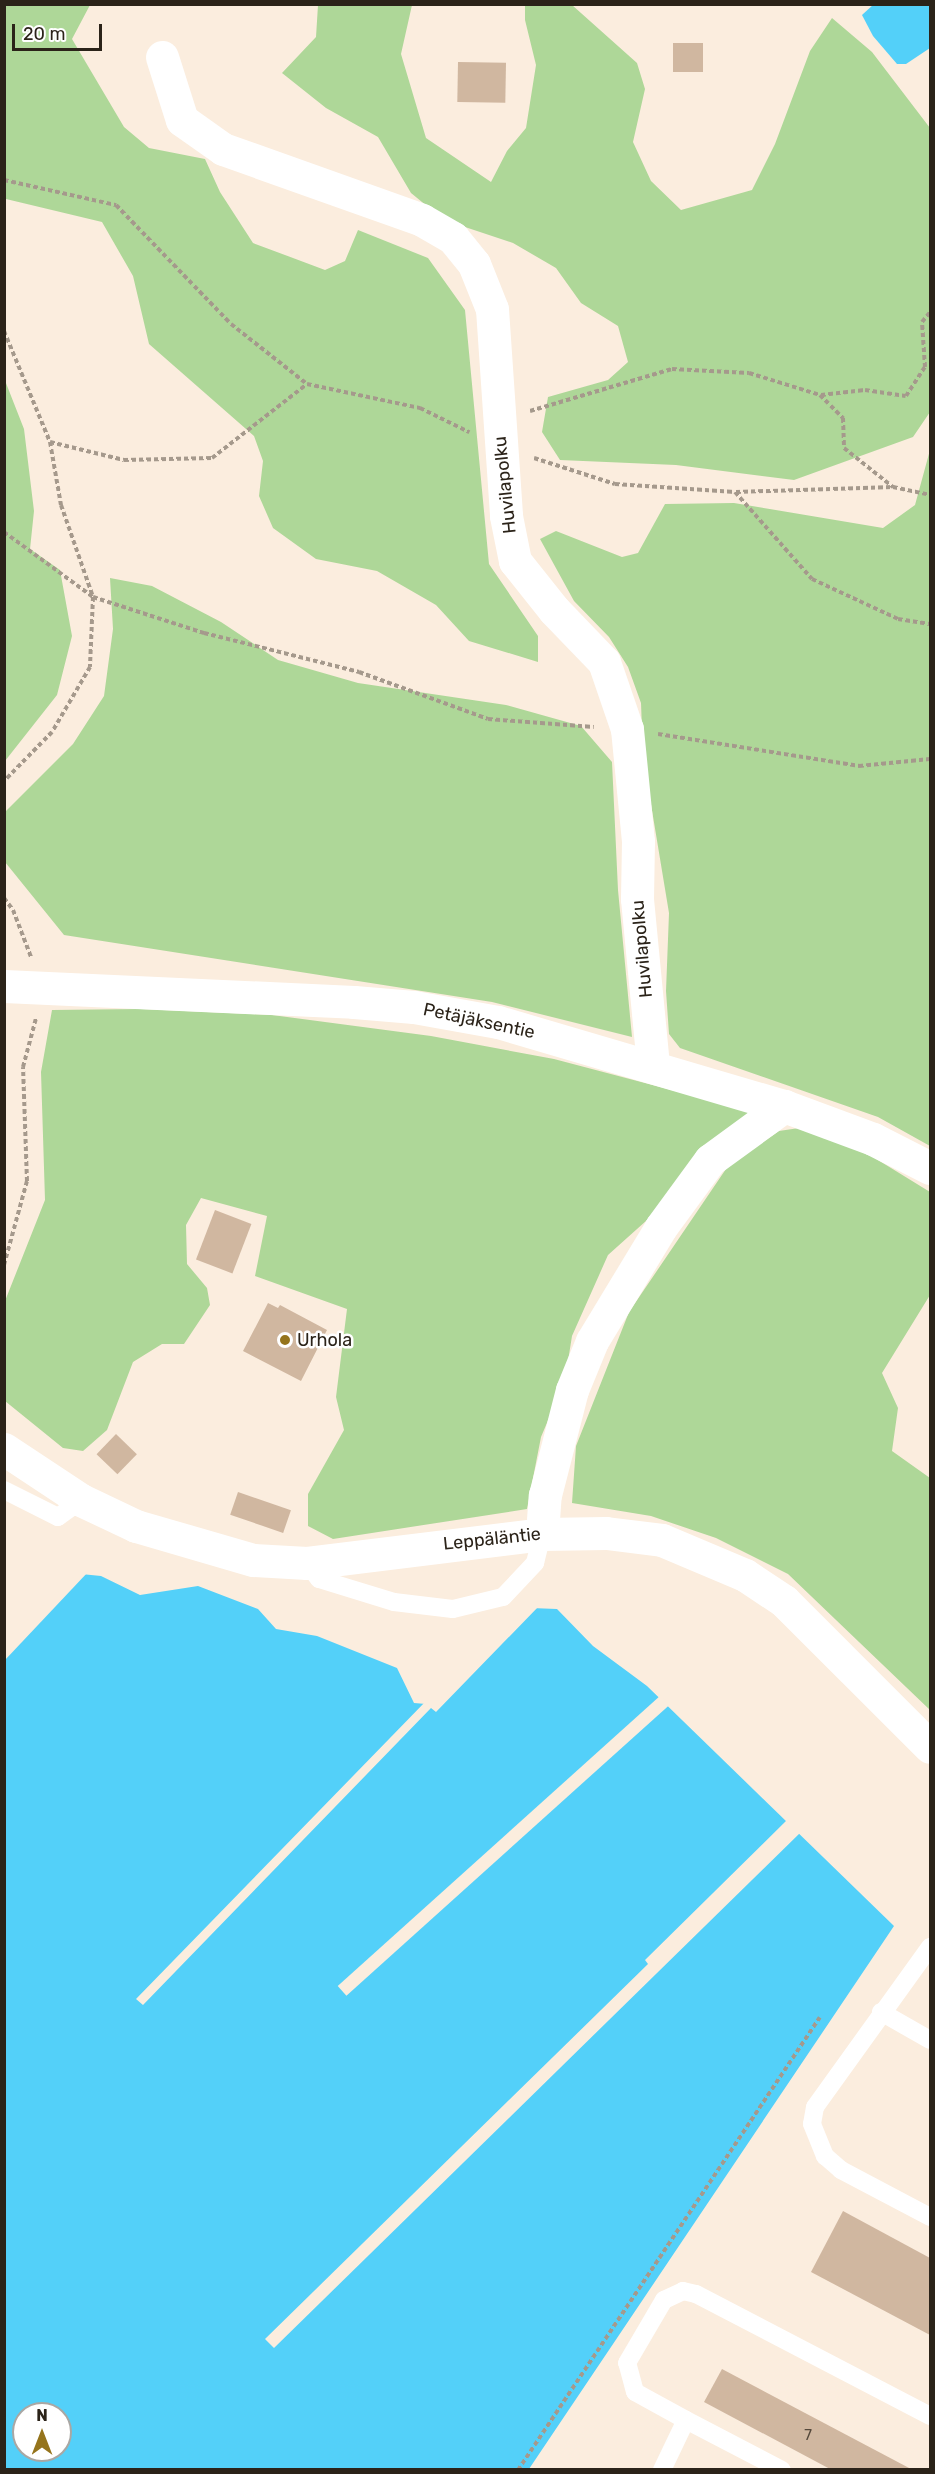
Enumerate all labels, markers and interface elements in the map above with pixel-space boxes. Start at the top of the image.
scale bar [15,12,105,50]
text: 20 m [23,23,65,45]
street label: Huvilapolku [489,435,521,535]
street label: Huvilapolku [627,899,657,999]
street label: Petäjäksentie [421,999,537,1043]
place label: Urhola [297,1329,352,1351]
marker: Urhola [278,1333,292,1347]
street label: Leppäläntie [442,1523,542,1555]
north arrow [12,2402,72,2462]
text: N [36,2406,48,2425]
house number: 7 [804,2427,812,2445]

